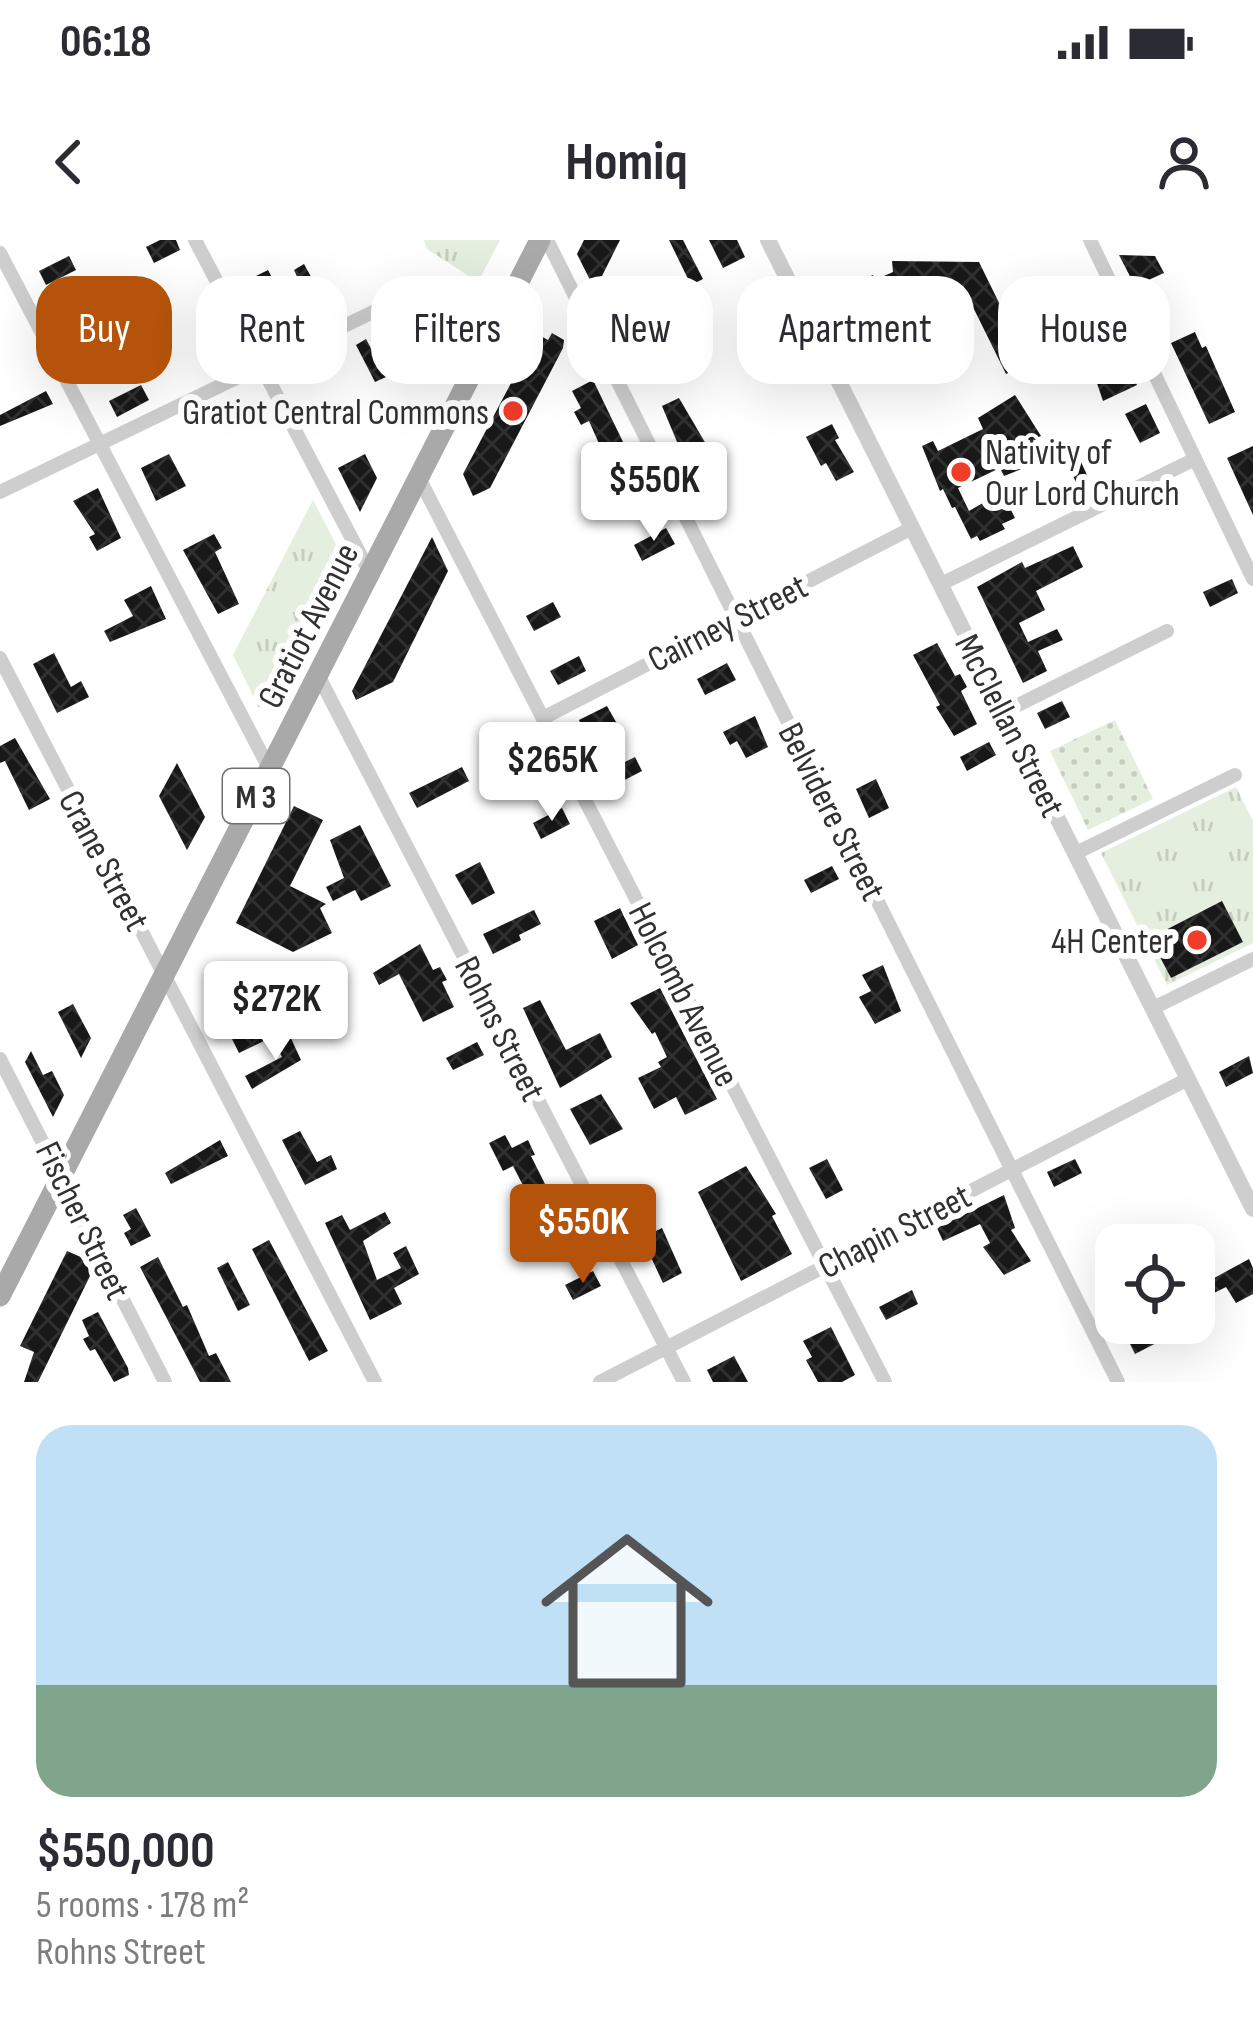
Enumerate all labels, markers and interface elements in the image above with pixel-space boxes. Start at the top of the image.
text: 06:18 [60,15,152,70]
icon: back [36,129,102,195]
icon: person [1151,129,1217,195]
text: Homiq [565,130,688,195]
chip: Buy [36,276,172,384]
chip: Rent [196,276,347,384]
chip: Filters [371,276,543,384]
chip: New [567,276,713,384]
chip: Apartment [737,276,974,384]
chip: House [998,276,1170,384]
place label: Gratiot Central Commons [182,392,489,435]
marker: Gratiot Central Commons [500,398,526,424]
place label: Nativity of Our Lord Church [985,432,1180,516]
pin: $550K [570,442,738,544]
text: $550K [608,457,700,504]
marker: Nativity of Our Lord Church [948,459,974,485]
street label: Gratiot Avenue [249,537,369,716]
street label: Cairney Street [641,566,815,683]
street label: McClellan Street [944,628,1073,824]
street label: Belvidere Street [768,716,894,908]
pin: $265K [468,722,636,824]
text: $265K [506,737,598,784]
road number: M 3 [223,769,289,823]
street label: Crane Street [48,784,158,939]
street label: Holcomb Avenue [618,896,748,1094]
place label: 4H Center [1051,921,1173,964]
marker: 4H Center [1184,927,1210,953]
street label: Rohns Street [444,950,553,1109]
pin: $272K [192,961,360,1063]
text: $272K [231,976,321,1023]
street label: Fischer Street [25,1135,138,1307]
street label: Chapin Street [812,1176,979,1289]
pin: $550K [499,1184,667,1286]
text: $550K [537,1199,629,1246]
map controls [1095,1224,1215,1344]
button: locate [1095,1224,1215,1344]
icon: home [519,1503,735,1719]
text: $550,000 [36,1821,214,1882]
text: 5 rooms · 178 m² [36,1882,249,1929]
text: Rohns Street [36,1929,206,1976]

